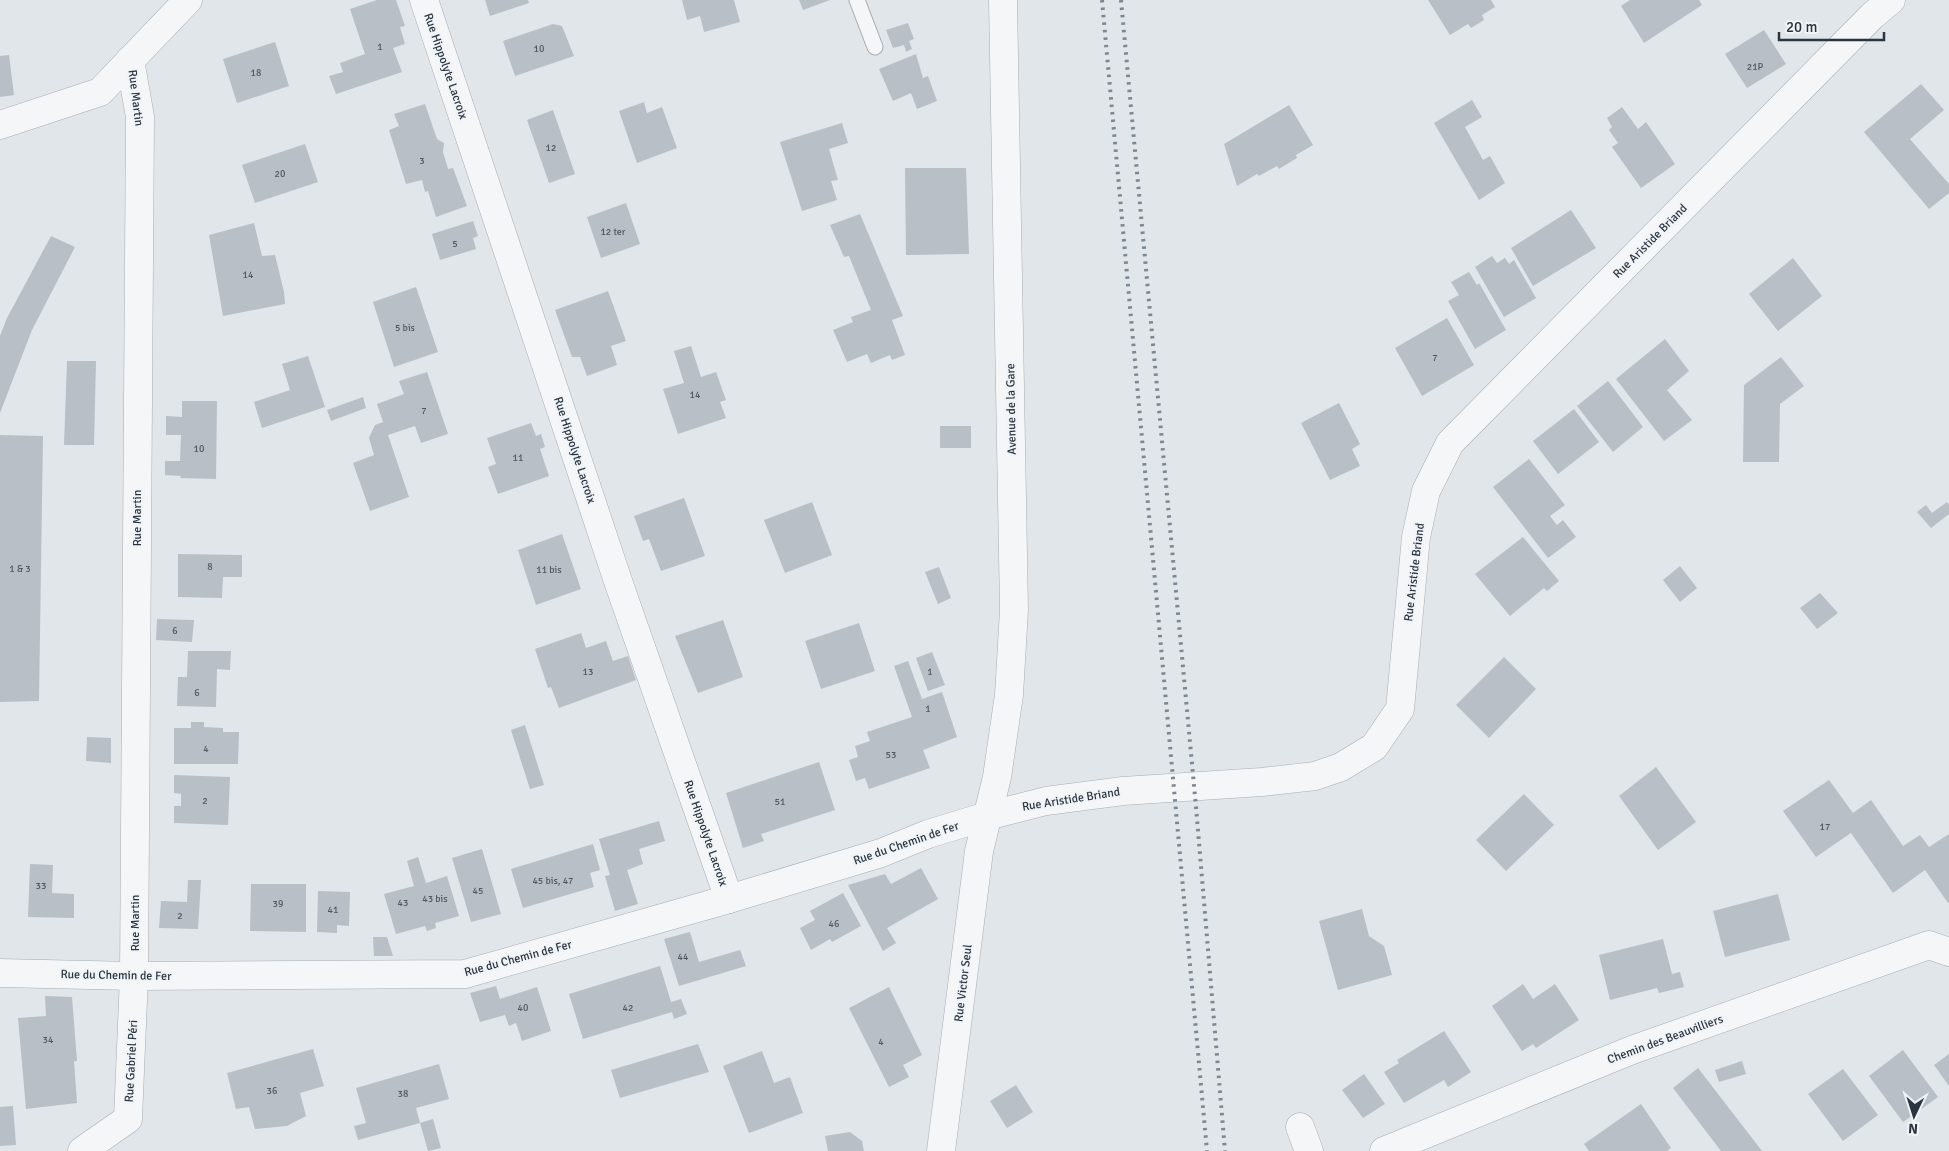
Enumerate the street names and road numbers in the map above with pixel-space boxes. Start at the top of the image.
street label: Rue Hippolyte Lacroix [420,11,471,122]
street label: Rue Martin [125,69,146,127]
street label: Rue Aristide Briand [1610,201,1691,282]
street label: Avenue de la Gare [1003,363,1020,455]
street label: Rue Hippolyte Lacroix [550,395,599,506]
street label: Rue Martin [130,490,145,546]
street label: Rue Aristide Briand [1401,522,1428,622]
street label: Rue Hippolyte Lacroix [680,778,731,889]
street label: Rue Aristide Briand [1021,784,1121,815]
street label: Rue du Chemin de Fer [851,818,962,869]
street label: Rue Martin [128,895,143,951]
street label: Rue du Chemin de Fer [463,937,574,980]
street label: Rue Victor Seul [951,943,976,1023]
street label: Rue du Chemin de Fer [60,967,172,984]
street label: Chemin des Beauvilliers [1605,1012,1725,1067]
street label: Rue Gabriel Péri [122,1019,141,1103]

